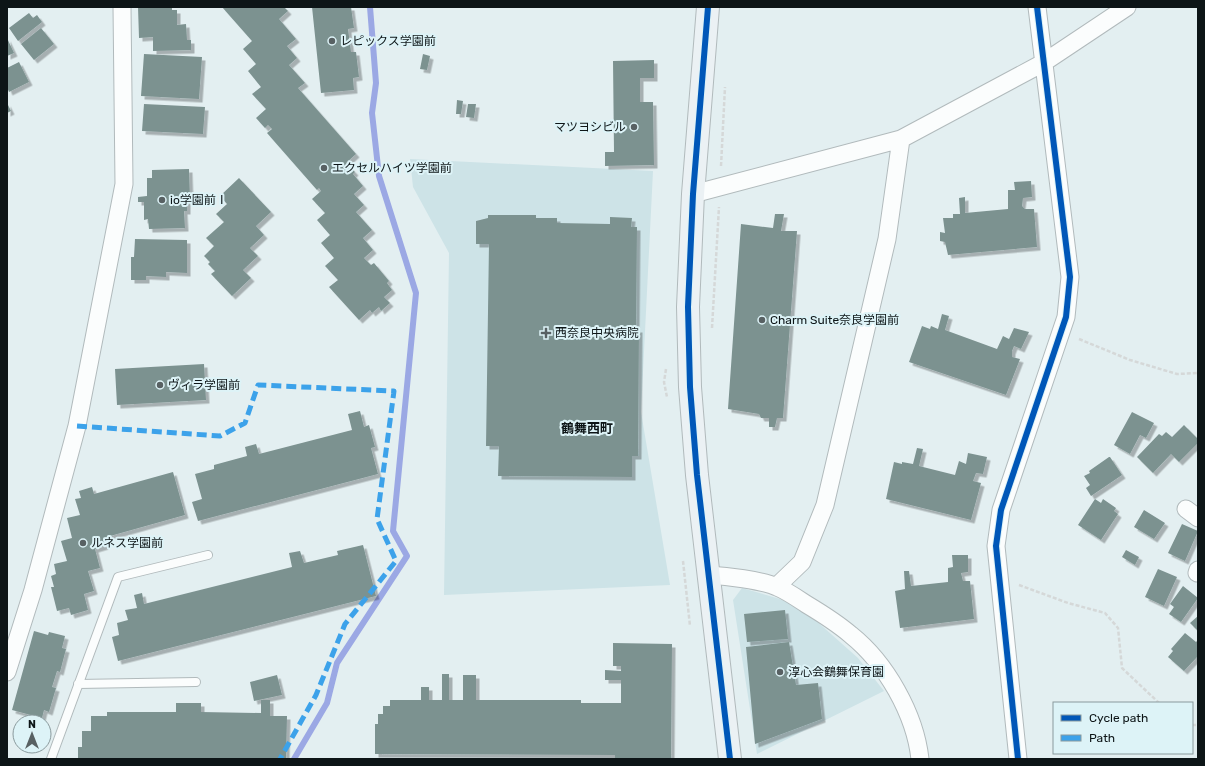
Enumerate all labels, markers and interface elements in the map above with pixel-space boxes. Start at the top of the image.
place label: レピックス学園前 [340,34,436,48]
marker: レピックス学園前 [327,36,337,46]
place label: マツヨシビル [554,120,626,134]
marker: マツヨシビル [629,122,639,132]
place label: エクセルハイツ学園前 [332,161,452,175]
marker: エクセルハイツ学園前 [319,163,329,173]
place label: io学園前Ⅰ [170,193,228,207]
marker: io学園前Ⅰ [157,195,167,205]
place label: Charm Suite奈良学園前 [770,313,899,327]
marker: Charm Suite奈良学園前 [757,315,767,325]
place label: 西奈良中央病院 [555,326,639,340]
marker: 西奈良中央病院 [540,327,552,339]
place label: ヴィラ学園前 [168,378,240,392]
marker: ヴィラ学園前 [155,380,165,390]
district label: 鶴舞西町 [561,421,613,436]
place label: ルネス学園前 [91,536,163,550]
marker: ルネス学園前 [78,538,88,548]
place label: 淳心会鶴舞保育園 [788,665,884,679]
marker: 淳心会鶴舞保育園 [775,667,785,677]
legend [1053,702,1193,754]
text: Cycle path [1089,711,1148,725]
north arrow [12,714,52,754]
text: N [28,718,36,731]
text: Path [1089,731,1115,745]

